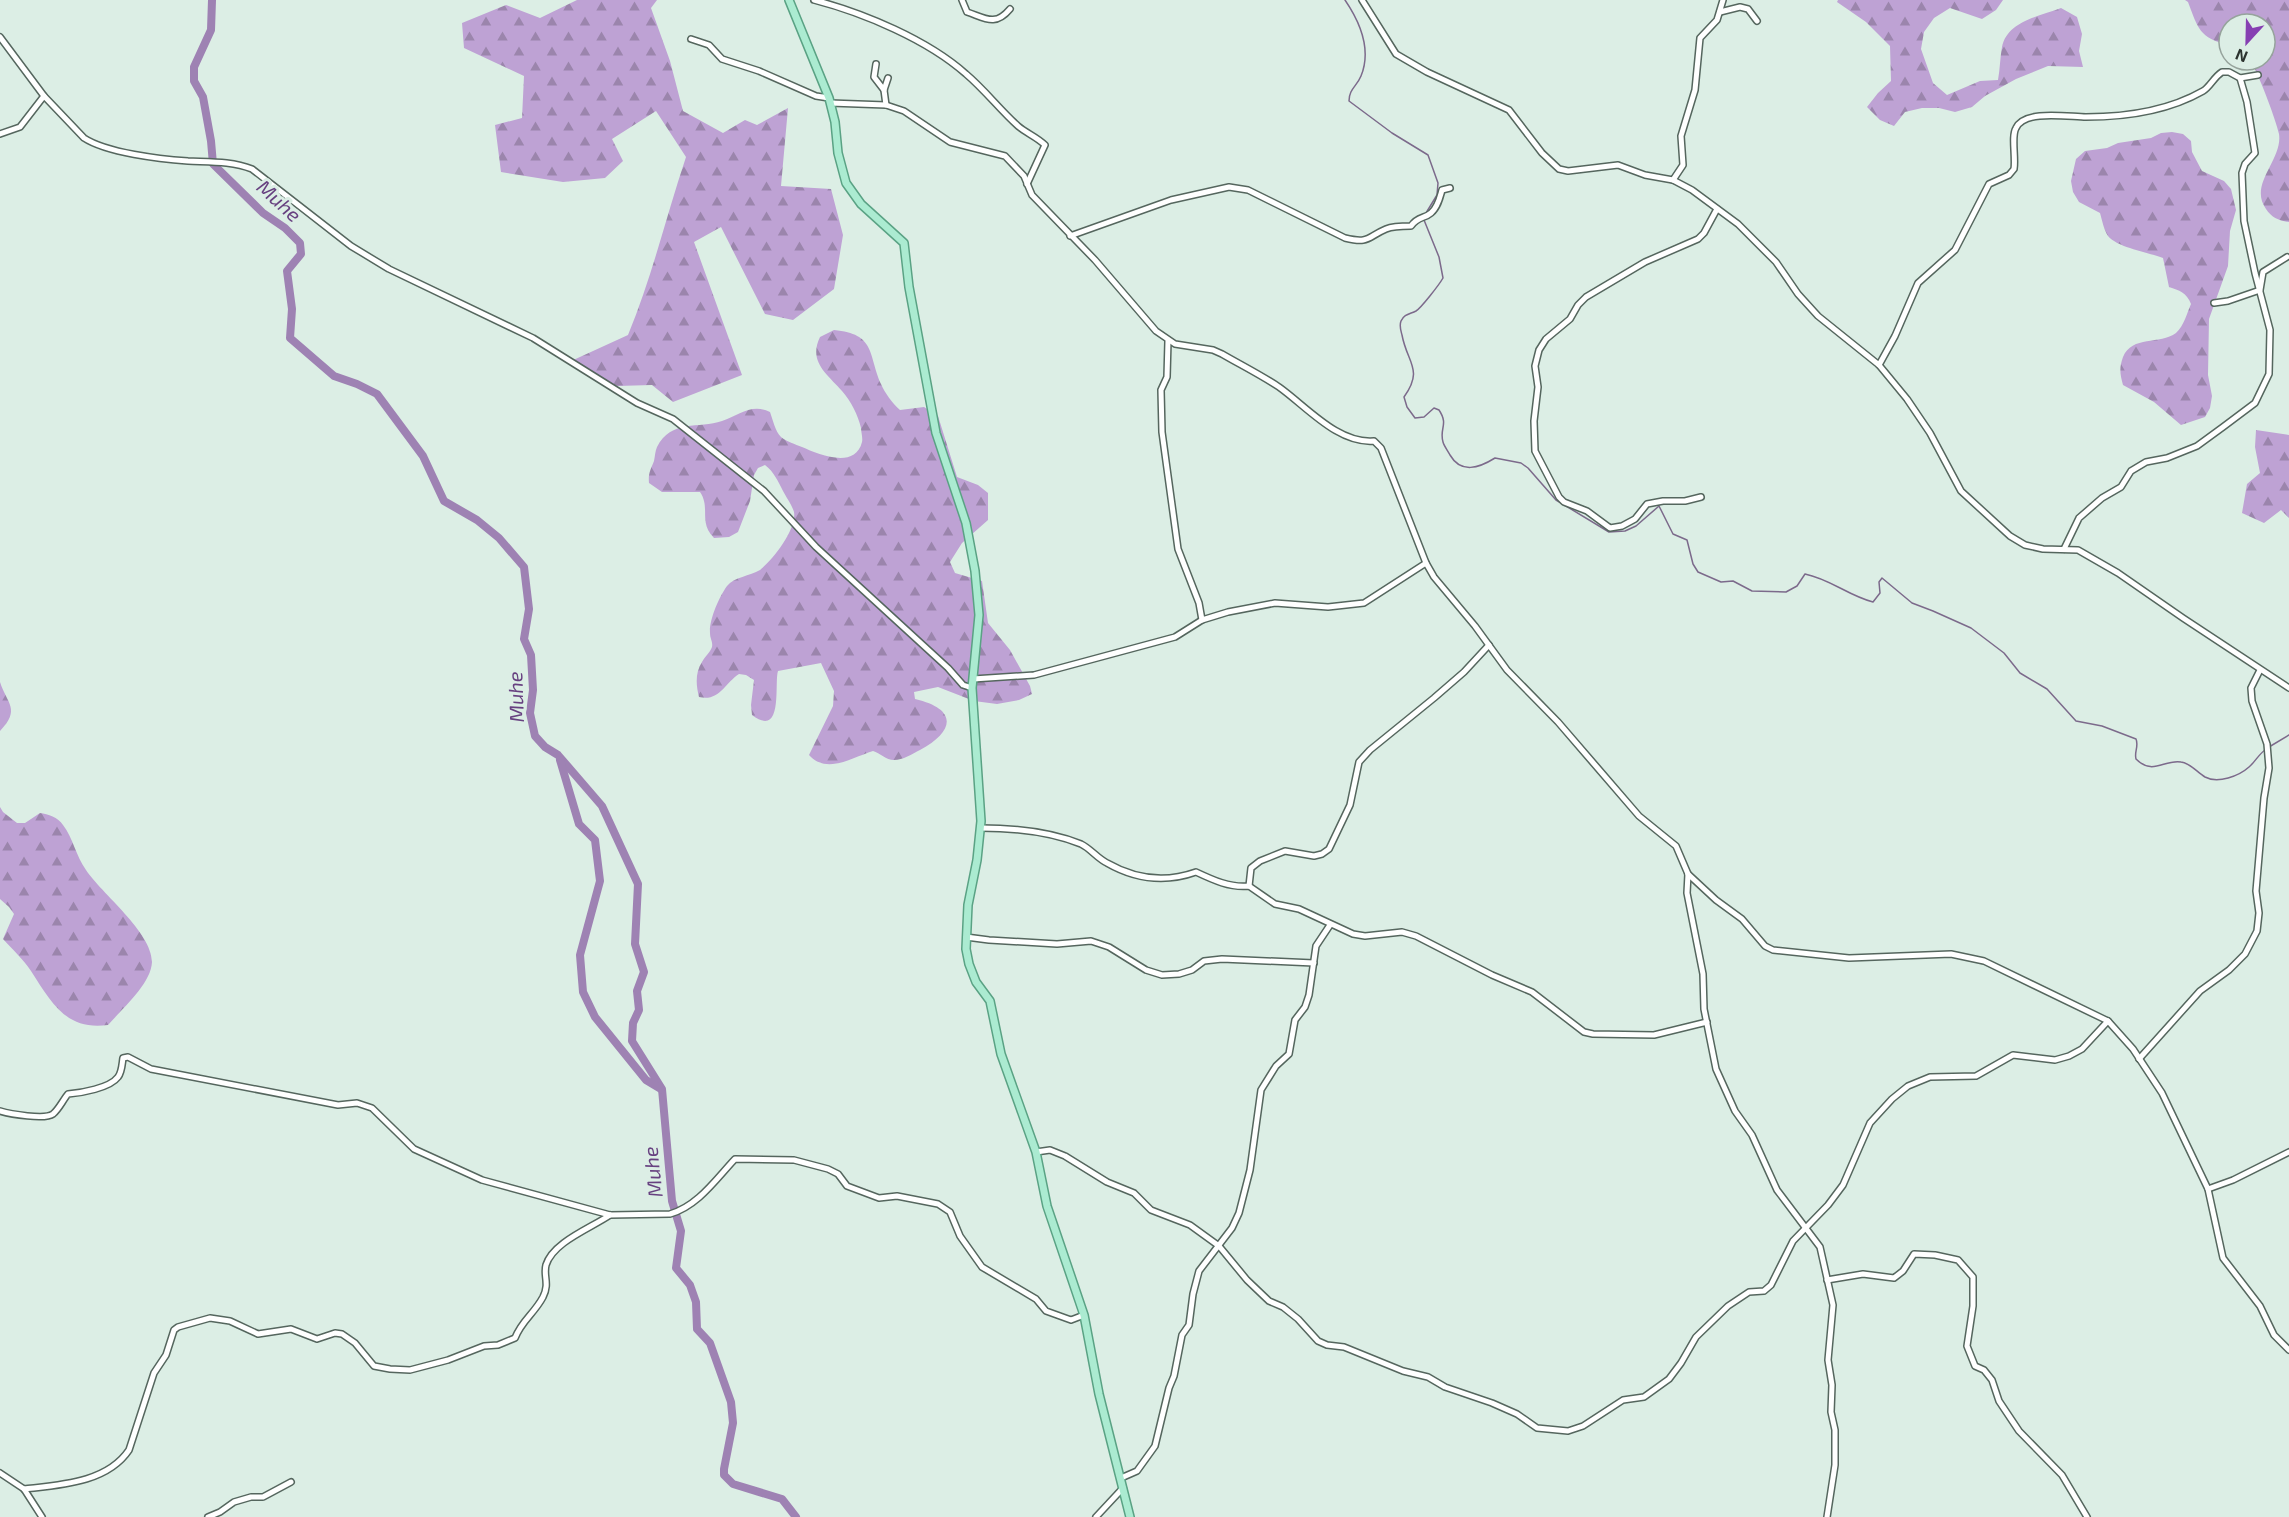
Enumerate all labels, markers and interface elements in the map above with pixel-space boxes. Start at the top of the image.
north arrow [2217,12,2277,72]
text: N [2232,45,2250,67]
water label: Muhe [253,174,307,226]
water label: Muhe [502,671,528,723]
water label: Muhe [637,1145,667,1199]

